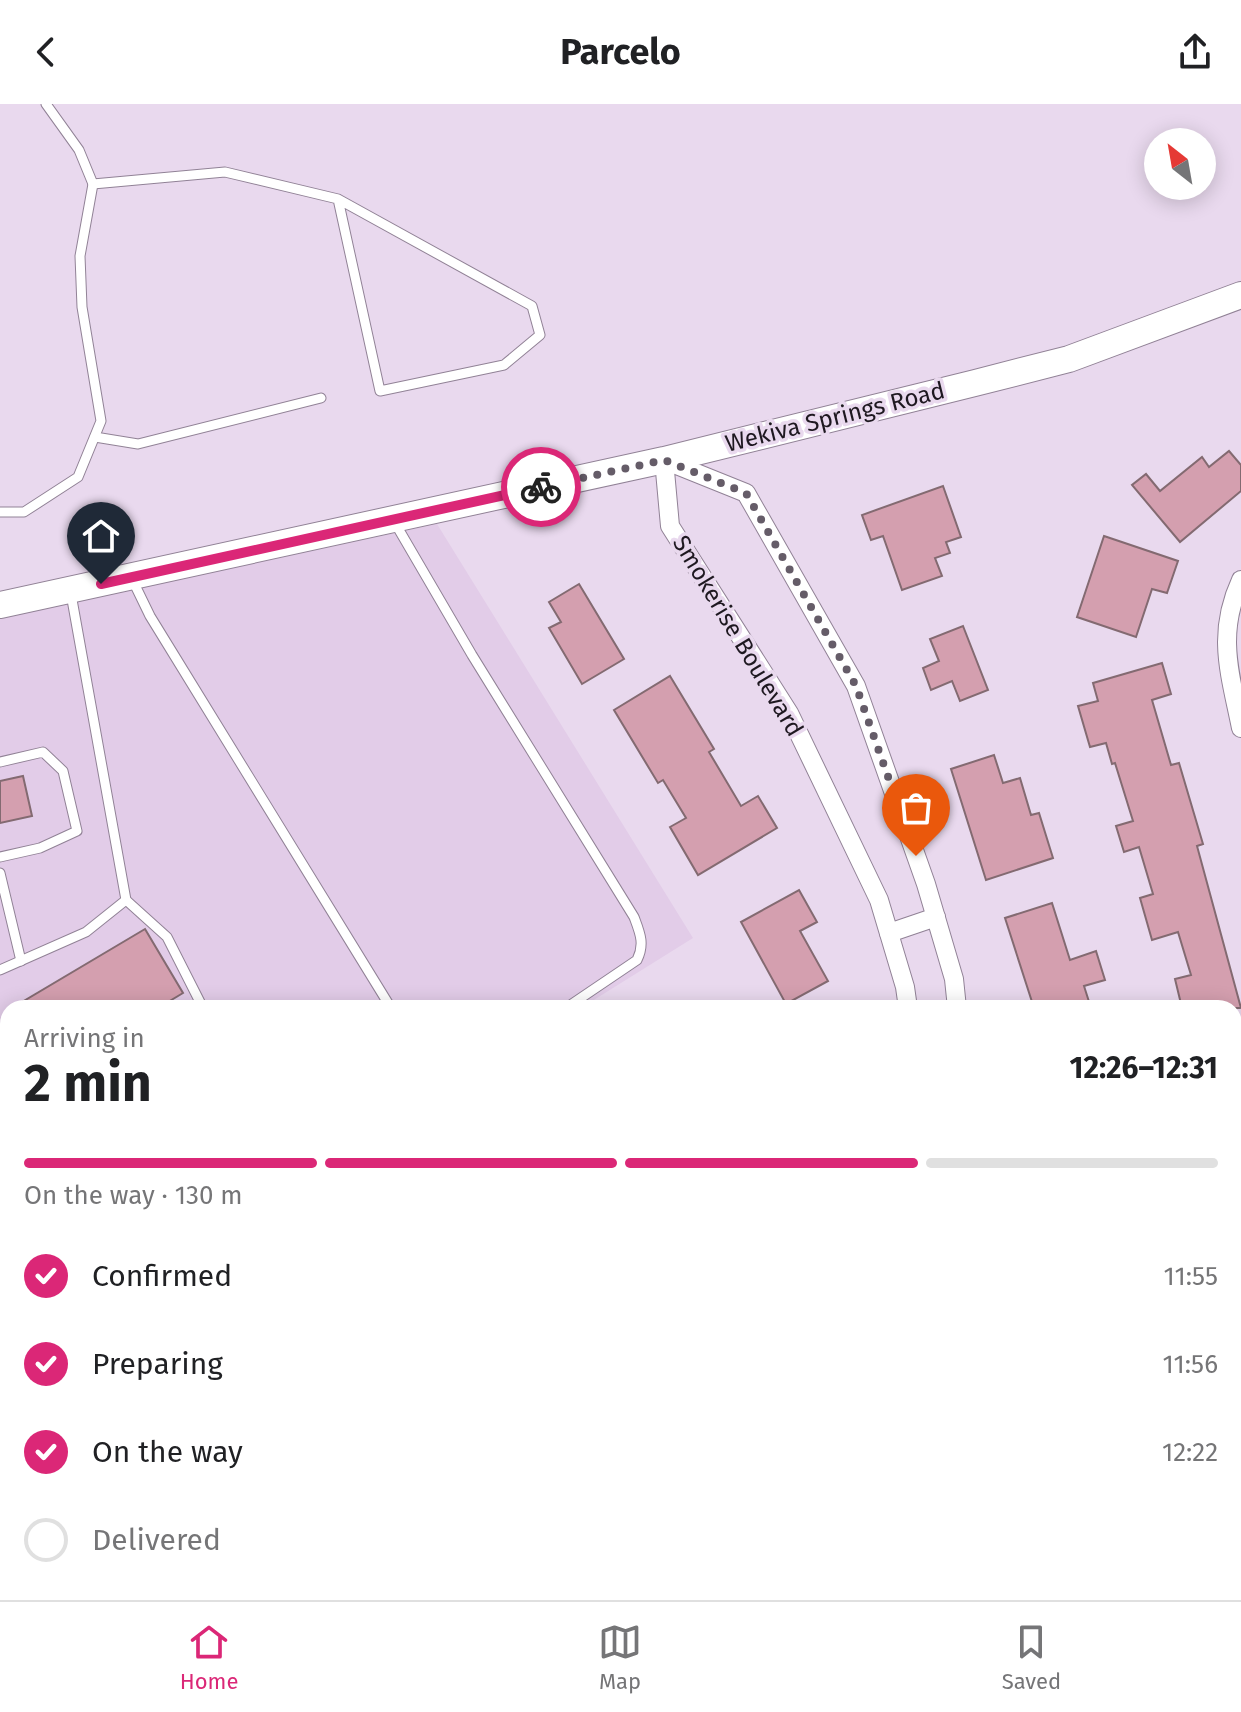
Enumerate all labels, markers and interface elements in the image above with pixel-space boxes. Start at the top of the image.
icon: back [24,30,68,74]
text: Parcelo [560,30,681,74]
icon: share [1173,30,1217,74]
north arrow [1144,128,1216,200]
map controls [1144,128,1216,200]
street label: Wekiva Springs Road [722,376,948,458]
courier [501,447,581,527]
icon: bike [519,465,563,509]
pin [67,502,135,584]
icon: home [79,514,123,558]
street label: Smokerise Boulevard [667,530,809,742]
pin [882,774,950,856]
icon: bag [894,786,938,830]
text: Arriving in [24,1023,145,1054]
text: 12:26–12:31 [1069,1050,1218,1086]
text: 2 min [24,1052,152,1115]
text: On the way · 130 m [24,1180,243,1211]
icon: check [24,1254,68,1298]
text: Confirmed [92,1258,232,1294]
text: 11:55 [1164,1261,1218,1292]
icon: check [24,1342,68,1386]
text: Preparing [92,1346,223,1382]
text: 11:56 [1163,1349,1218,1380]
icon: check [24,1430,68,1474]
text: On the way [92,1434,243,1470]
text: 12:22 [1162,1437,1218,1468]
text: Delivered [92,1522,221,1558]
tab: Home [180,1620,238,1695]
tab: Map [598,1620,642,1695]
tab: Saved [1002,1620,1061,1695]

